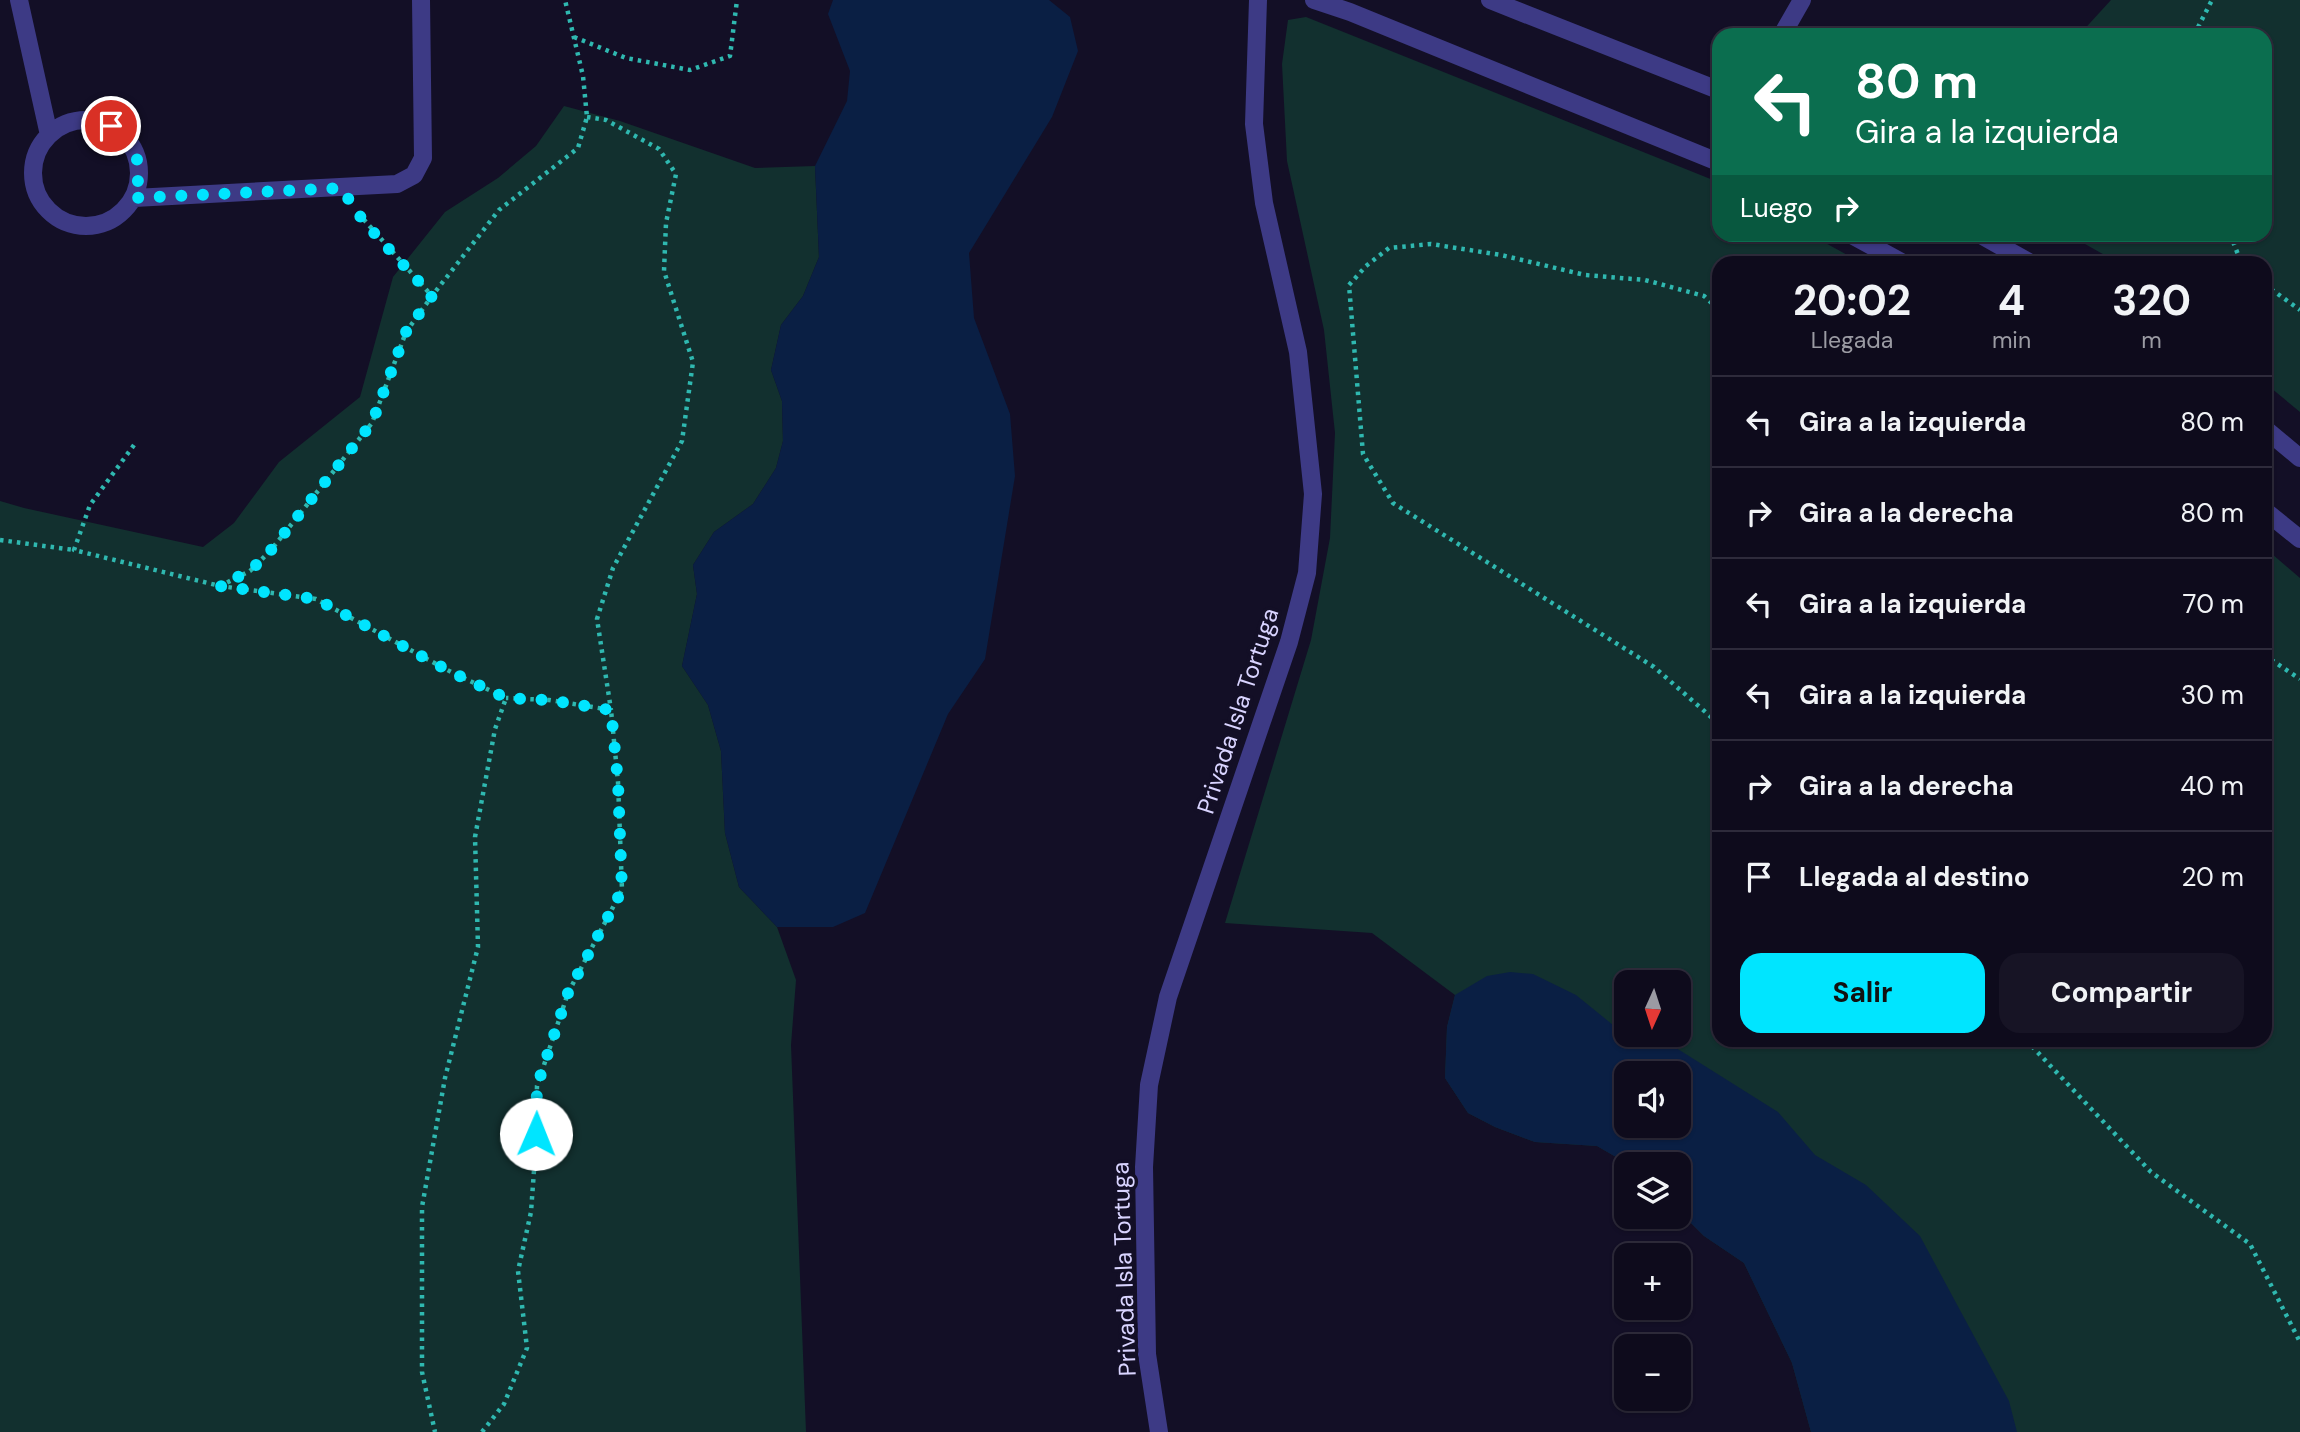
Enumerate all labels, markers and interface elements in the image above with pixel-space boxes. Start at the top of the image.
text: 80 m [1855,49,1978,113]
icon: left [1740,56,1831,147]
pin [81,96,141,156]
icon: arrive [92,107,130,145]
text: Gira a la izquierda [1855,111,2119,153]
icon: right [1827,189,1865,227]
text: Luego [1740,191,1813,225]
text: 20:02 [1793,273,1911,328]
text: 4 [1998,273,2025,328]
text: 320 [2112,273,2191,328]
text: Llegada [1811,325,1893,355]
text: min [1992,325,2031,355]
text: m [2141,325,2162,355]
icon: left [1740,403,1778,441]
text: Gira a la izquierda [1799,405,2026,439]
text: 80 m [2180,405,2244,439]
icon: right [1740,494,1778,532]
text: Gira a la derecha [1799,496,2014,530]
text: 80 m [2180,496,2244,530]
icon: left [1740,585,1778,623]
text: Gira a la izquierda [1799,587,2026,621]
text: 70 m [2183,587,2244,621]
street label: Privada Isla Tortuga [1190,604,1285,818]
icon: left [1740,676,1778,714]
text: Gira a la izquierda [1799,678,2026,712]
text: 30 m [2181,678,2244,712]
icon: right [1740,767,1778,805]
text: Gira a la derecha [1799,769,2014,803]
text: 40 m [2180,769,2244,803]
icon: arrive [1740,858,1778,896]
text: Llegada al destino [1799,860,2030,894]
text: 20 m [2181,860,2244,894]
button: Salir [1740,953,1985,1033]
button: Compartir [1999,953,2244,1033]
north arrow [1614,970,1690,1046]
map controls [1614,970,1691,1411]
button: sound [1614,1061,1691,1138]
position arrow [499,1097,573,1171]
button: layers [1614,1152,1691,1229]
street label: Privada Isla Tortuga [1104,1161,1143,1377]
button: + [1614,1243,1691,1320]
button: − [1614,1334,1691,1411]

